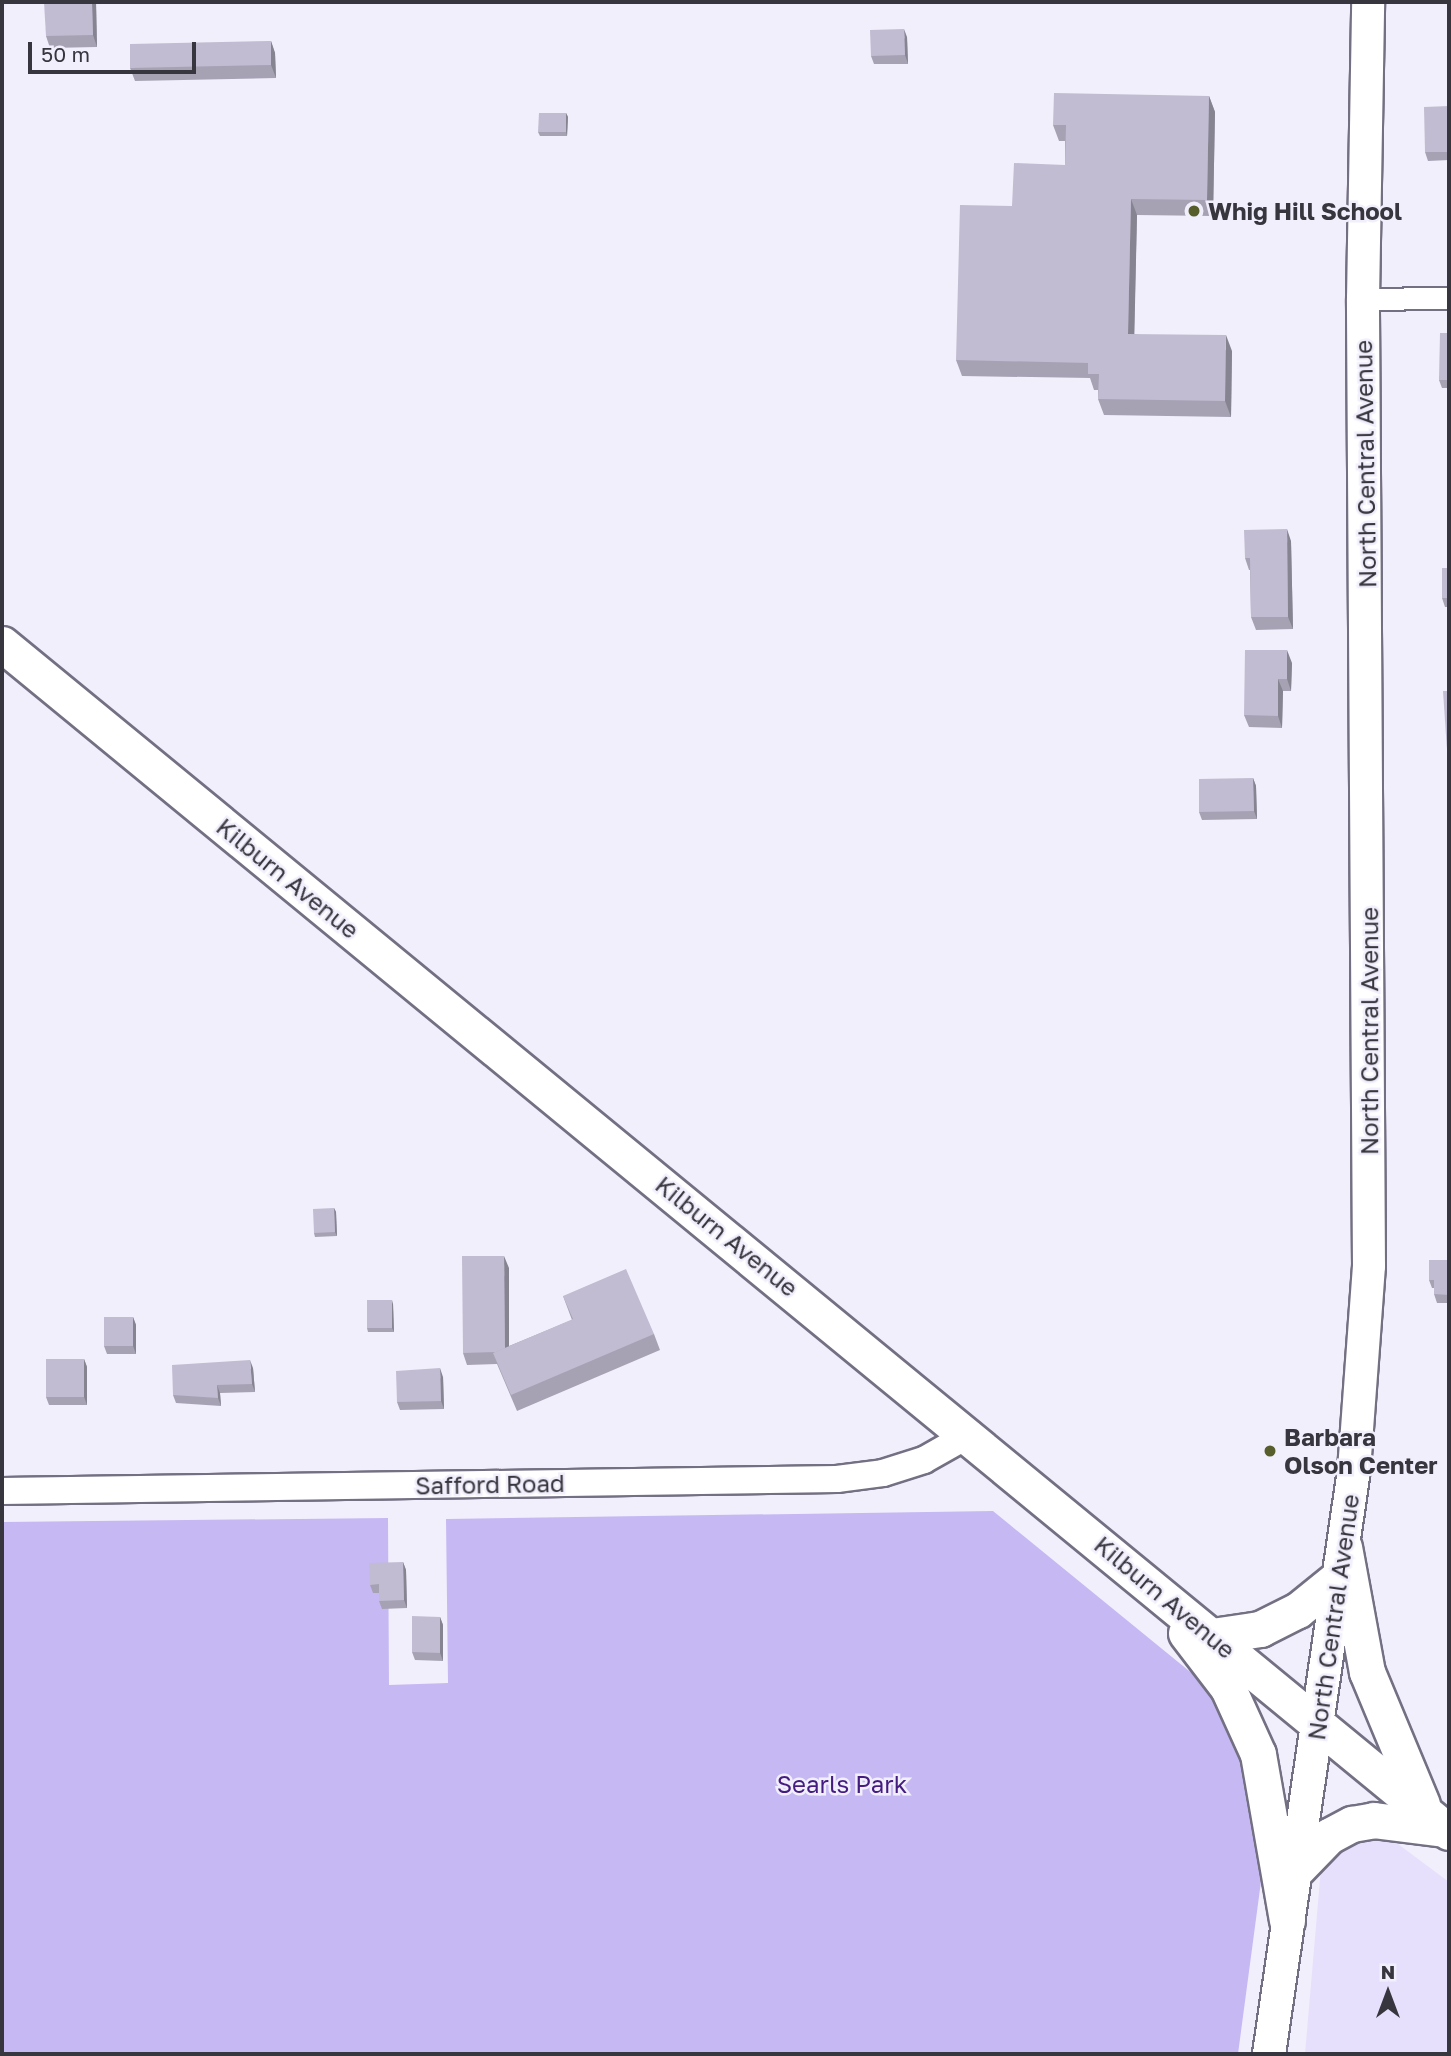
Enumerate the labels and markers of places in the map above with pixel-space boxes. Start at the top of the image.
place label: Whig Hill School [1208,197,1402,225]
marker: Whig Hill School [1186,203,1202,219]
place label: Barbara Olson Center [1284,1423,1438,1479]
marker: Barbara Olson Center [1262,1443,1278,1459]

